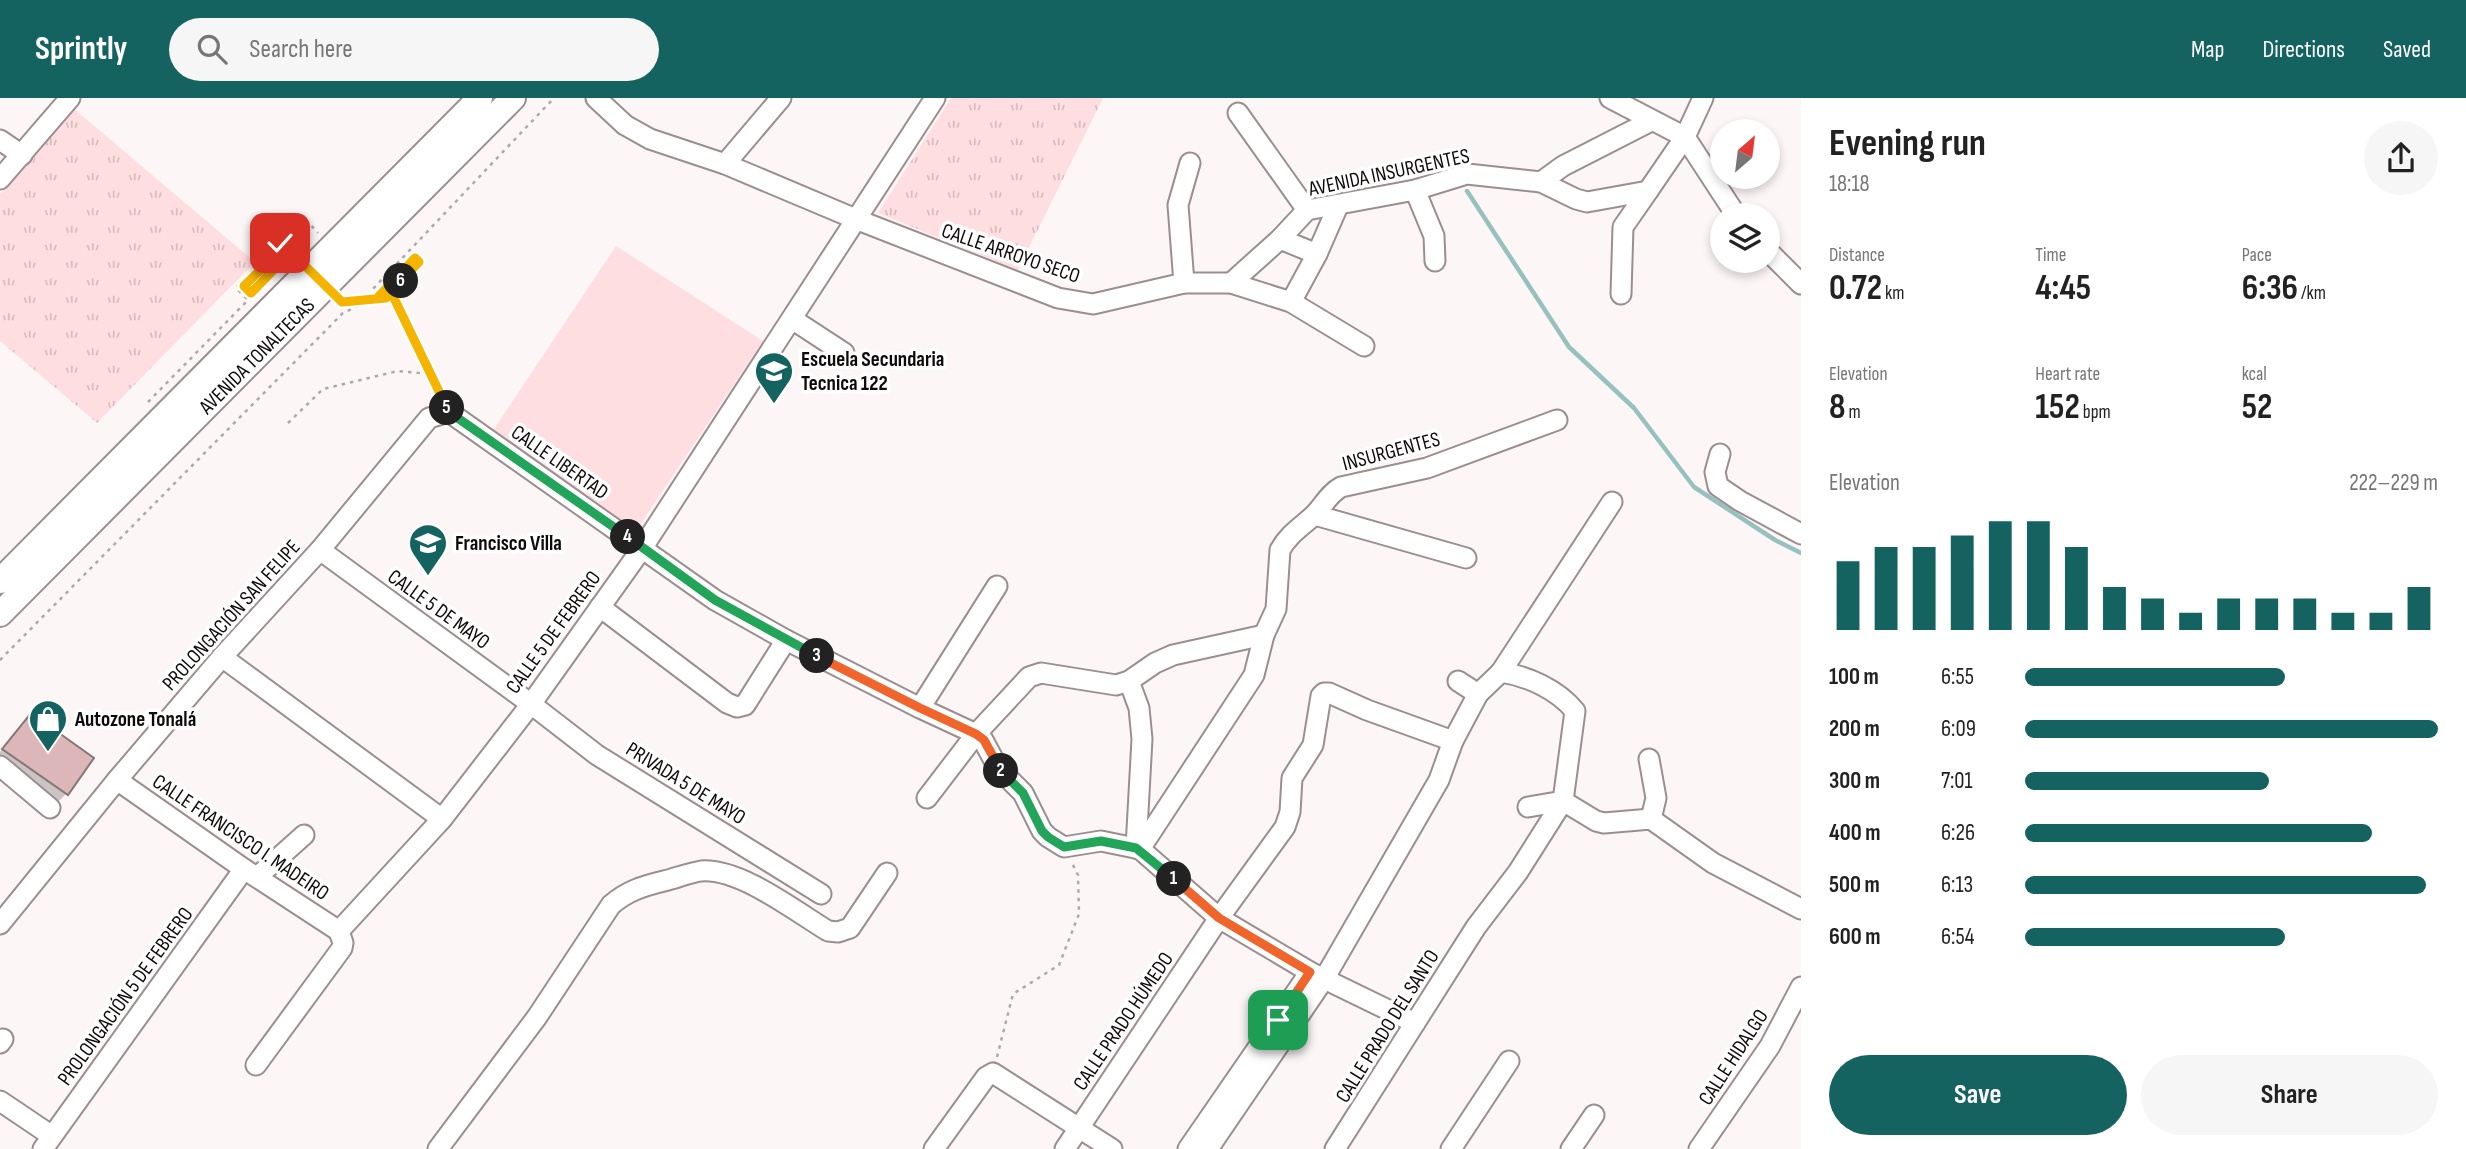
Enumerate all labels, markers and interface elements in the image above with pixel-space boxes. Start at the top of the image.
search box [169,18,659,81]
text: Sprintly [35,29,127,69]
icon: search [193,30,231,68]
text: Search here [249,34,353,65]
text: Map [2191,35,2224,64]
text: Directions [2262,35,2345,64]
text: Saved [2383,35,2431,64]
north arrow [1710,119,1780,189]
map controls [1710,119,1780,273]
text: Evening run [1829,121,1986,166]
button: share [2364,121,2438,195]
street label: AVENIDA INSURGENTES [1305,143,1472,202]
text: 18:18 [1829,170,1870,198]
button: layers [1710,203,1780,273]
pin [250,213,310,273]
street label: CALLE ARROYO SECO [938,218,1083,289]
icon: check [261,224,299,262]
text: Distance [1829,244,1885,267]
text: Time [2035,244,2066,267]
text: Pace [2242,244,2272,267]
pin: 6 [384,264,418,298]
text: 0.72 [1829,267,1882,310]
text: 4:45 [2035,267,2091,310]
text: 6:36 [2242,267,2298,310]
text: 6 [396,269,405,292]
text: km [1882,282,1905,305]
text: /km [2298,282,2326,305]
street label: AVENIDA TONALTECAS [193,293,320,420]
place label: Escuela Secundaria Tecnica 122 [801,347,944,396]
school or university icon: Escuela Secundaria Tecnica 122 [753,350,795,405]
text: Elevation [1829,363,1888,386]
text: Heart rate [2035,363,2100,386]
text: kcal [2242,363,2267,386]
text: 8 [1829,386,1846,429]
text: 152 [2035,386,2080,429]
text: 52 [2242,386,2272,429]
pin: 5 [430,390,464,426]
text: 5 [442,396,451,419]
text: m [1846,401,1861,424]
text: bpm [2080,401,2111,424]
street label: CALLE LIBERTAD [506,420,613,505]
street label: INSURGENTES [1340,426,1443,476]
text: Elevation [1829,469,1900,497]
text: 222–229 m [2349,469,2438,497]
pin: 4 [610,520,646,555]
school or university icon: Francisco Villa [407,522,449,577]
text: 4 [623,525,632,548]
place label: Francisco Villa [455,531,562,556]
street label: PROLONGACIÓN SAN FELIPE [157,535,306,696]
street label: CALLE 5 DE MAYO [383,564,495,655]
street label: CALLE 5 DE FEBRERO [501,566,606,698]
pin: 3 [800,638,834,674]
text: 3 [812,644,821,667]
text: 100 m [1829,663,1879,691]
text: 6:55 [1941,663,1974,691]
shop icon: Autozone Tonalá [27,698,69,753]
place label: Autozone Tonalá [74,707,196,732]
text: 200 m [1829,715,1880,743]
text: 6:09 [1941,715,1976,743]
street label: PRIVADA 5 DE MAYO [621,737,750,830]
pin: 2 [984,754,1018,788]
text: 2 [996,759,1005,782]
text: 300 m [1829,767,1880,795]
text: 7:01 [1941,767,1973,795]
street label: CALLE FRANCISCO I. MADEIRO [148,769,334,906]
text: 400 m [1829,819,1880,847]
text: 6:26 [1941,819,1975,847]
pin: 1 [1156,862,1192,896]
text: 1 [1170,867,1177,890]
text: 500 m [1829,871,1880,899]
text: 6:13 [1941,871,1973,899]
street label: PROLONGACIÓN 5 DE FEBRERO [52,902,198,1090]
text: 600 m [1829,923,1881,951]
text: 6:54 [1941,923,1974,951]
street label: CALLE PRADO DEL SANTO [1330,945,1445,1107]
street label: CALLE PRADO HÚMEDO [1068,948,1179,1095]
pin [1248,990,1308,1050]
icon: arrive [1259,1001,1297,1039]
street label: CALLE HIDALGO [1693,1005,1774,1110]
button: Save [1829,1055,2127,1135]
button: Share [2141,1055,2438,1135]

